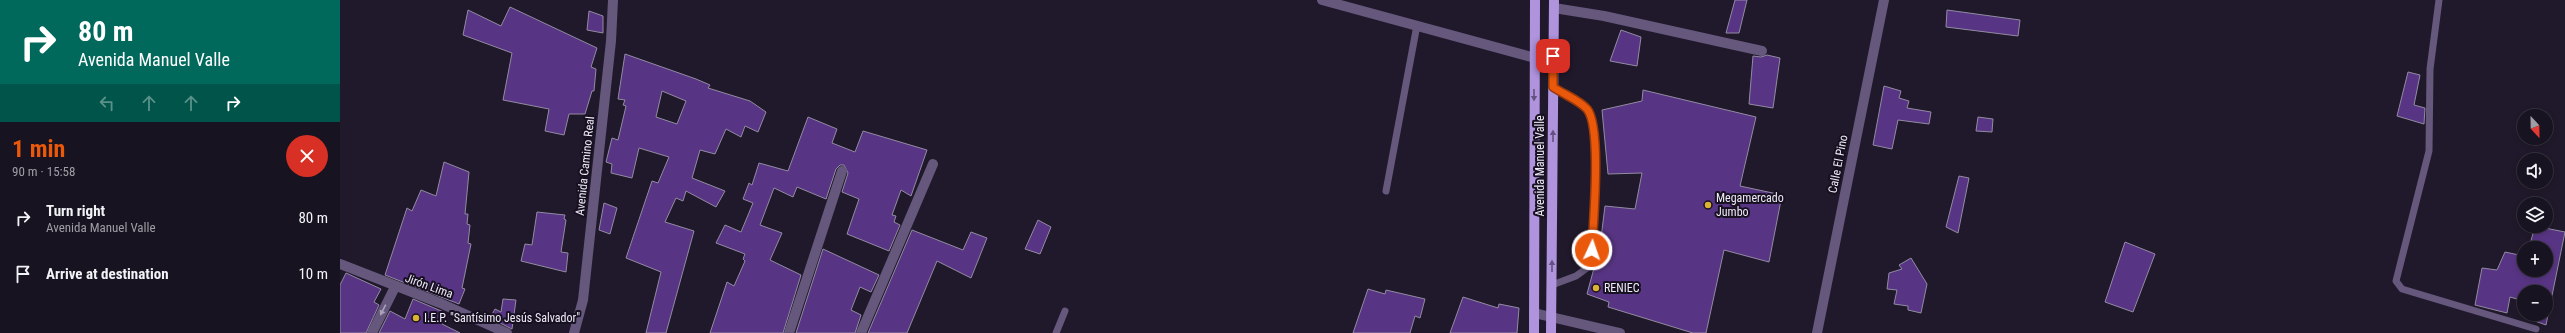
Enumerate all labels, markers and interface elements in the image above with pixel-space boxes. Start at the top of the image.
text: 80 m [78,15,134,48]
icon: right [12,16,64,68]
pin [1536,39,1570,73]
icon: arrive [1542,45,1564,67]
text: Avenida Manuel Valle [78,49,230,70]
one-way arrow [1531,89,1537,102]
icon: left [96,92,118,114]
icon: ahead [138,92,160,114]
icon: ahead [180,92,202,114]
icon: right [222,92,244,114]
north arrow [2517,109,2553,145]
map controls [2517,109,2553,321]
street label: Avenida Manuel Valle [1533,115,1547,217]
street label: Avenida Camino Real [573,116,597,216]
one-way arrow [1550,129,1556,142]
street label: Calle El Pino [1825,134,1851,194]
text: 1 min [12,135,65,163]
button: close [286,135,328,177]
button: sound [2517,153,2553,189]
text: 90 m · 15:58 [12,164,75,179]
place label: Megamercado Jumbo [1716,191,1784,219]
button: layers [2517,197,2553,233]
marker: Megamercado Jumbo [1703,200,1713,210]
text: Turn right [46,202,105,220]
icon: right [12,207,34,229]
text: 80 m [298,209,328,227]
text: Avenida Manuel Valle [46,220,156,235]
position arrow [1571,229,1613,271]
button: + [2517,241,2553,277]
one-way arrow [1549,259,1555,272]
icon: arrive [12,263,34,285]
text: Arrive at destination [46,265,169,283]
text: 10 m [298,265,328,283]
street label: Jirón Lima [403,271,455,301]
place label: RENIEC [1604,281,1640,295]
marker: RENIEC [1591,283,1601,293]
button: − [2517,285,2553,321]
one-way arrow [380,304,386,316]
place label: I.E.P. "Santísimo Jesús Salvador" [424,311,580,325]
marker: I.E.P. "Santísimo Jesús Salvador" [411,313,421,323]

